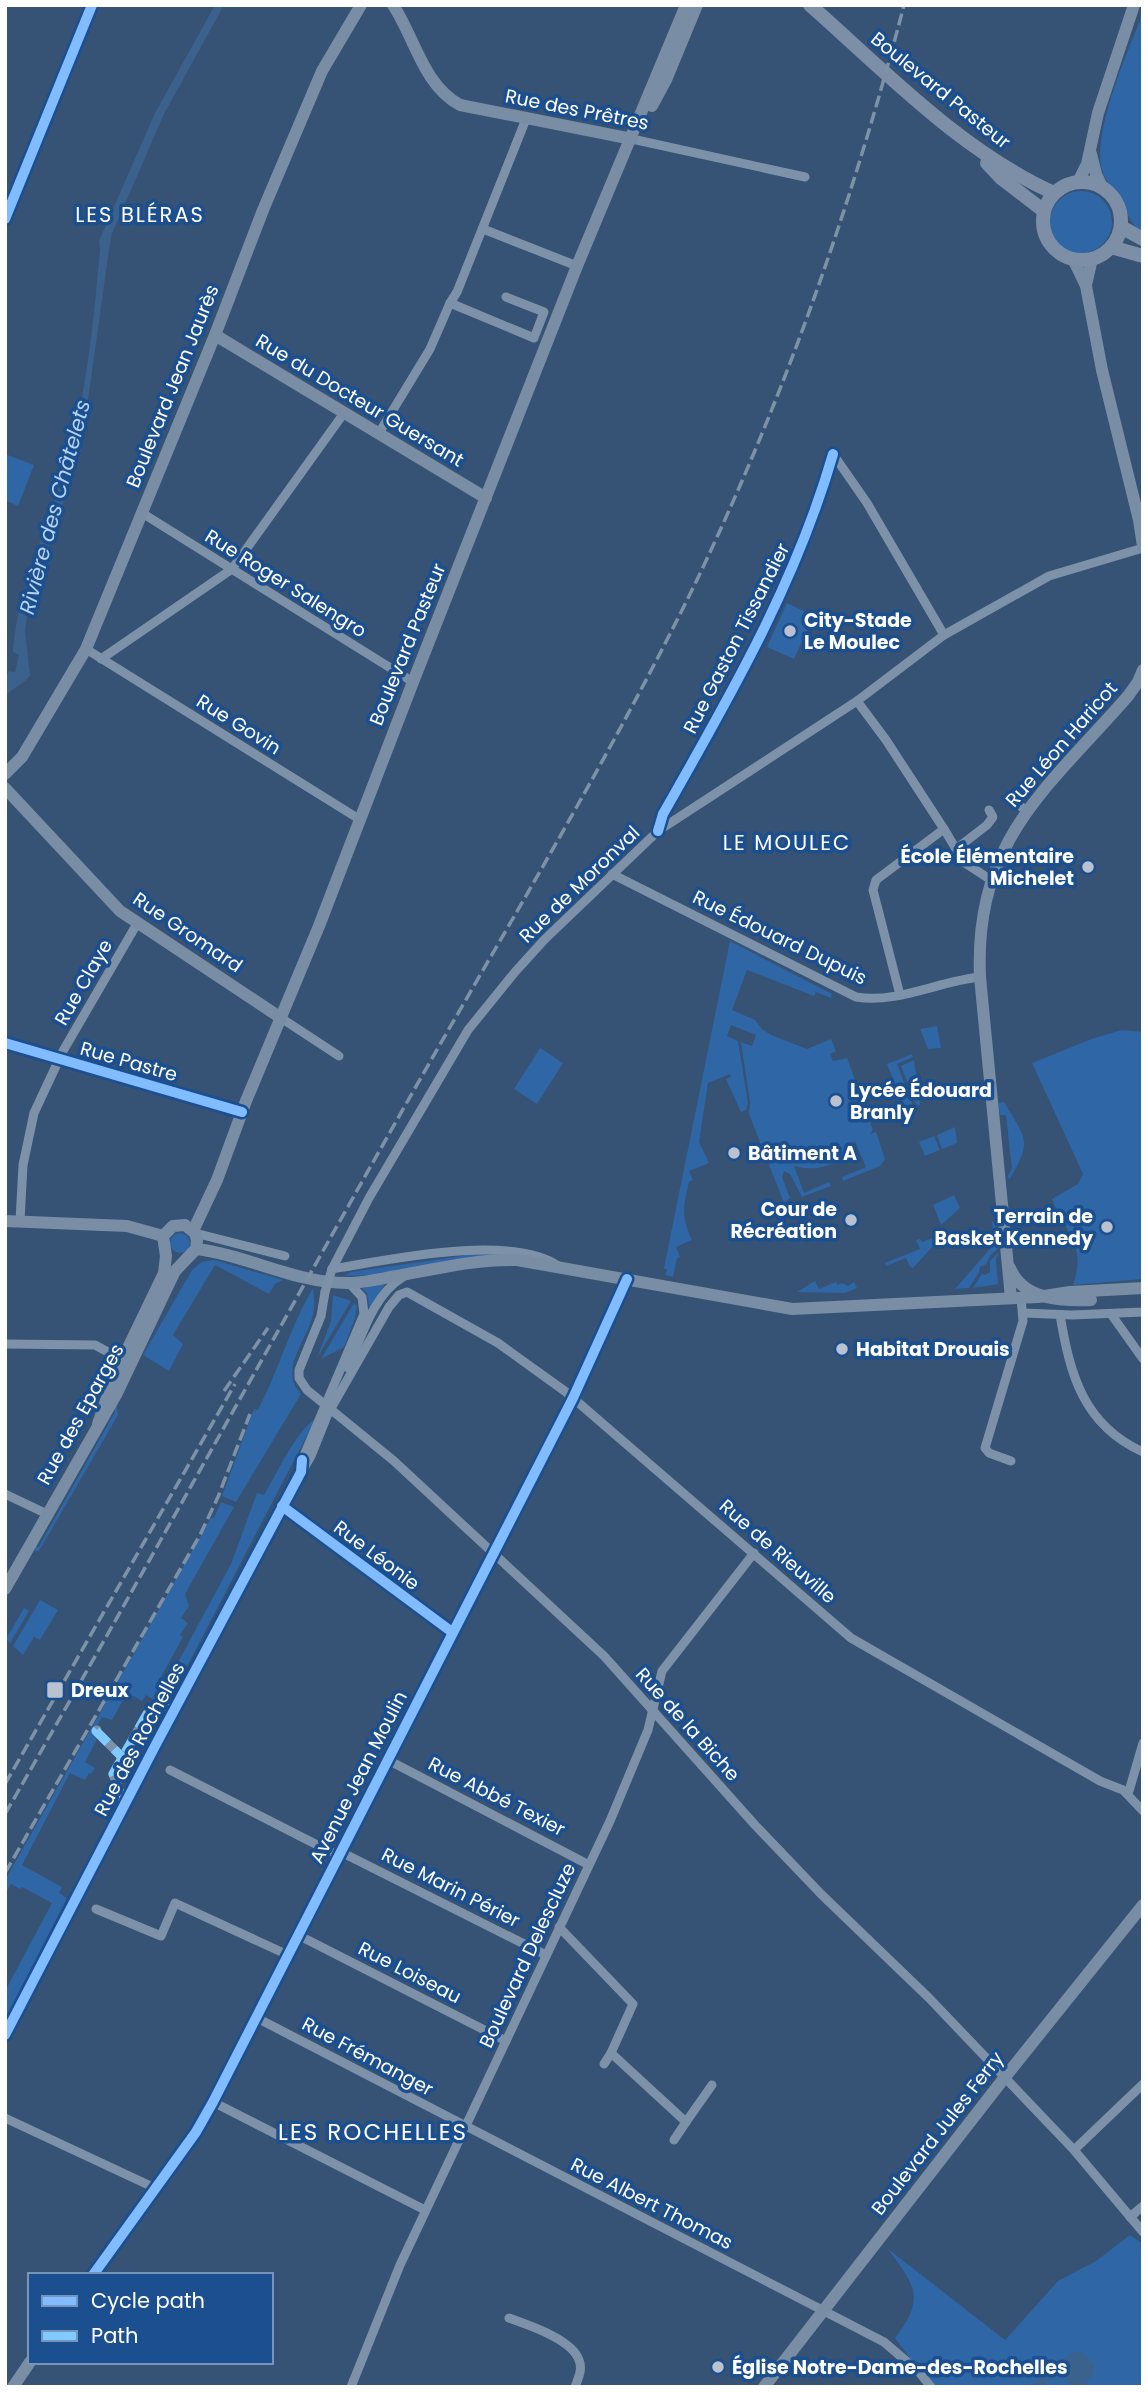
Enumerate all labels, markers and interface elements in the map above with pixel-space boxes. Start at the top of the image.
street label: Boulevard Pasteur [865,26,1016,155]
street label: Rue des Prêtres [503,82,651,137]
district label: LES BLÉRAS [75,200,205,229]
street label: Boulevard Jean Jaurès [119,281,226,492]
street label: Rue du Docteur Guersant [251,327,469,473]
water label: Rivière des Châtelets [12,396,97,617]
street label: Rue Roger Salengro [200,523,372,644]
street label: Rue Gaston Tissandier [677,538,796,738]
street label: Boulevard Pasteur [363,559,452,729]
place label: City-Stade Le Moulec [804,607,912,656]
marker: City-Stade Le Moulec [782,623,798,639]
street label: Rue Léon Haricot [999,676,1124,813]
street label: Rue Govin [191,688,286,761]
street label: Rue de Moronval [513,820,646,949]
district label: LE MOULEC [723,828,851,857]
place label: École Élémentaire Michelet [901,843,1074,892]
marker: École Élémentaire Michelet [1080,859,1096,875]
street label: Rue Édouard Dupuis [688,884,871,991]
street label: Rue Gromard [128,886,248,979]
street label: Rue Claye [48,934,119,1030]
street label: Rue Pastre [77,1035,181,1088]
place label: Lycée Édouard Branly [850,1077,992,1126]
marker: Lycée Édouard Branly [828,1093,844,1109]
place label: Bâtiment A [748,1140,857,1167]
marker: Bâtiment A [726,1145,742,1161]
place label: Cour de Récréation [730,1196,837,1245]
place label: Terrain de Basket Kennedy [935,1203,1094,1252]
marker: Cour de Récréation [843,1212,859,1228]
marker: Terrain de Basket Kennedy [1099,1219,1115,1235]
place label: Habitat Drouais [856,1336,1010,1363]
street label: Rue des Eparges [31,1339,130,1490]
marker: Habitat Drouais [834,1341,850,1357]
street label: Rue de Rieuville [713,1493,842,1610]
street label: Rue Léonie [328,1514,425,1597]
street label: Rue des Rochelles [88,1658,191,1821]
street label: Rue de la Biche [629,1662,746,1787]
place label: Dreux [71,1677,129,1704]
marker: Dreux [45,1680,65,1700]
street label: Avenue Jean Moulin [303,1686,414,1868]
street label: Rue Abbé Texier [424,1750,570,1843]
street label: Rue Marin Périer [377,1841,525,1934]
street label: Boulevard Delescluze [473,1858,582,2052]
street label: Rue Loiseau [354,1935,466,2010]
street label: Rue Frémanger [297,2010,438,2102]
street label: Boulevard Jules Ferry [865,2046,1010,2221]
district label: LES ROCHELLES [278,2116,468,2148]
street label: Rue Albert Thomas [566,2151,738,2256]
legend [28,2273,273,2364]
text: Cycle path [91,2286,205,2315]
text: Path [91,2321,138,2350]
place label: Église Notre-Dame-des-Rochelles [732,2354,1067,2381]
marker: Église Notre-Dame-des-Rochelles [710,2359,726,2375]

